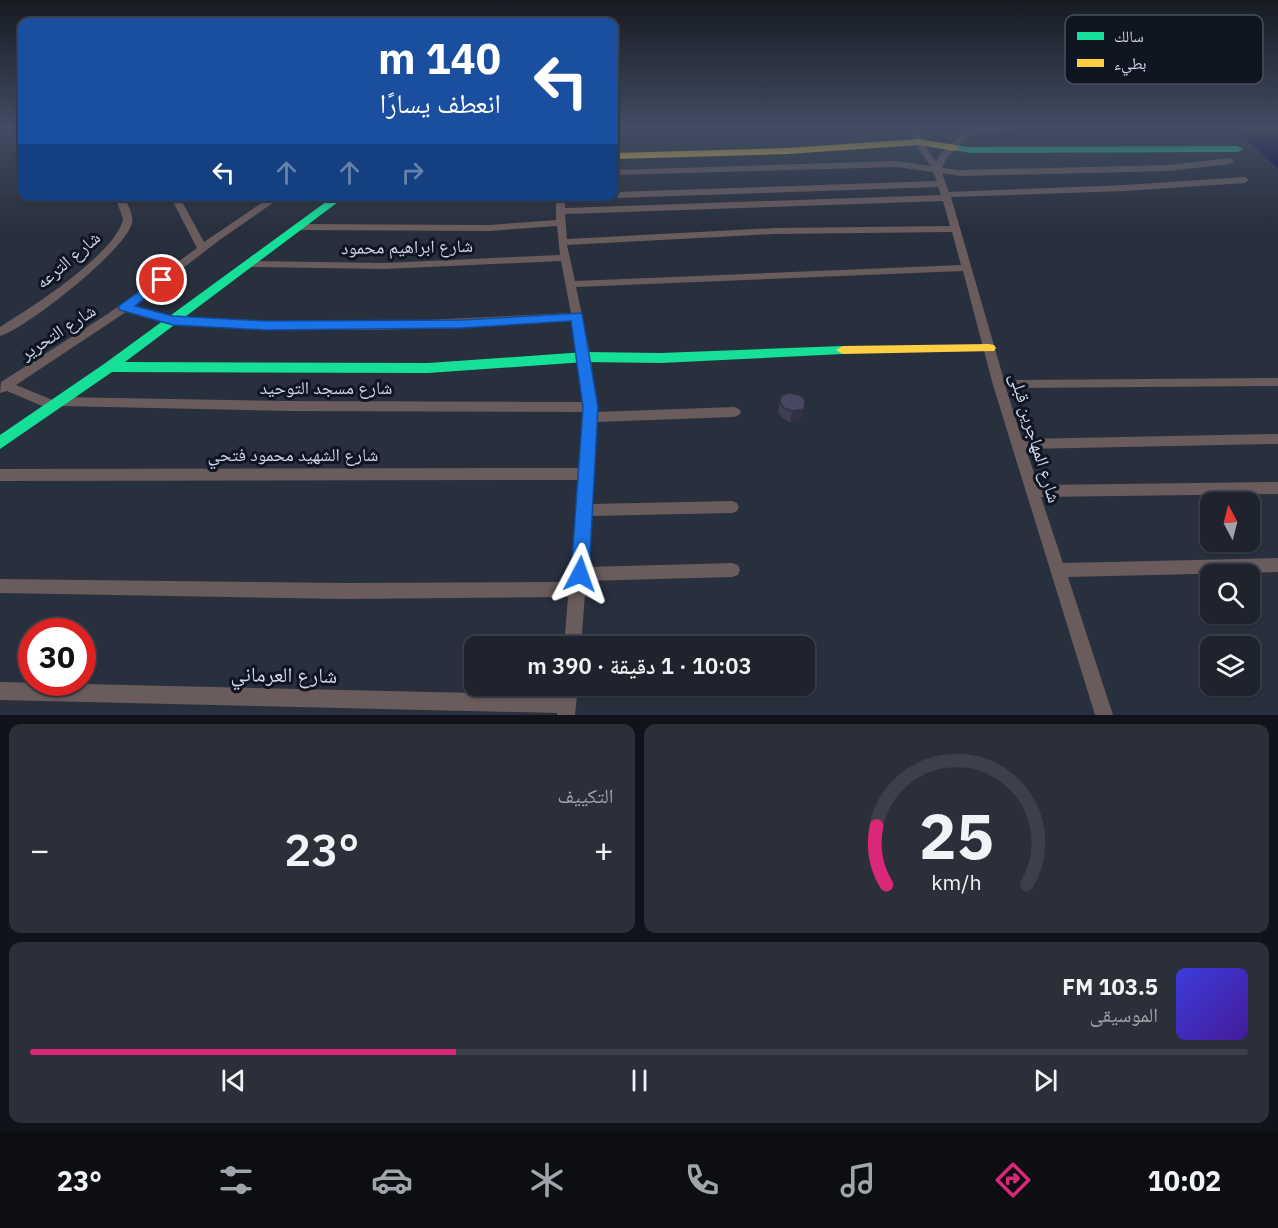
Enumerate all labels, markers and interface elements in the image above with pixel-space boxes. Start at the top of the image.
legend [1065,15,1263,84]
text: سالك [1114,26,1144,46]
text: 140 m [378,31,501,86]
icon: left [522,42,600,120]
text: بطيء [1114,53,1146,76]
text: انعطف يسارًا [380,85,501,120]
icon: left [207,156,240,189]
icon: ahead [270,156,303,189]
icon: ahead [333,156,366,189]
icon: right [396,156,429,189]
street label: شارع الترعه [31,226,105,293]
street label: شارع ابراهيم محمود [341,234,473,260]
pin [136,254,187,305]
icon: arrive [145,263,178,296]
street label: شارع التحرير [15,299,100,365]
street label: شارع المهاجرين قبلى [1005,370,1066,506]
street label: شارع مسجد التوحيد [260,376,392,399]
street label: شارع الشهيد محمود فتحي [208,443,378,470]
north arrow [1200,492,1260,552]
map controls [1200,492,1260,696]
position arrow [548,542,612,606]
button: search [1200,564,1260,624]
speed limit sign: 30 [18,618,96,696]
button: layers [1200,636,1260,696]
text: 10:03 · 1 دقيقة · 390 m [527,651,752,680]
street label: شارع العرماني [230,659,338,692]
text: التكييف [557,782,614,809]
text: 25 [919,795,994,876]
text: 23° [284,820,359,878]
text: − [30,828,50,871]
text: + [594,828,613,871]
text: km/h [931,869,981,897]
text: 103.5 FM [1062,972,1158,1001]
text: الموسيقى [1090,1001,1158,1028]
icon: previous [217,1064,250,1097]
icon: pause [623,1064,656,1097]
icon: next [1029,1064,1062,1097]
icon: filters [215,1159,257,1201]
icon: car [371,1159,413,1201]
icon: climate [526,1159,568,1201]
icon: phone [681,1159,723,1201]
icon: music [837,1159,879,1201]
icon: directions [992,1159,1034,1201]
text: 23° [57,1163,102,1198]
text: 10:02 [1148,1163,1221,1198]

